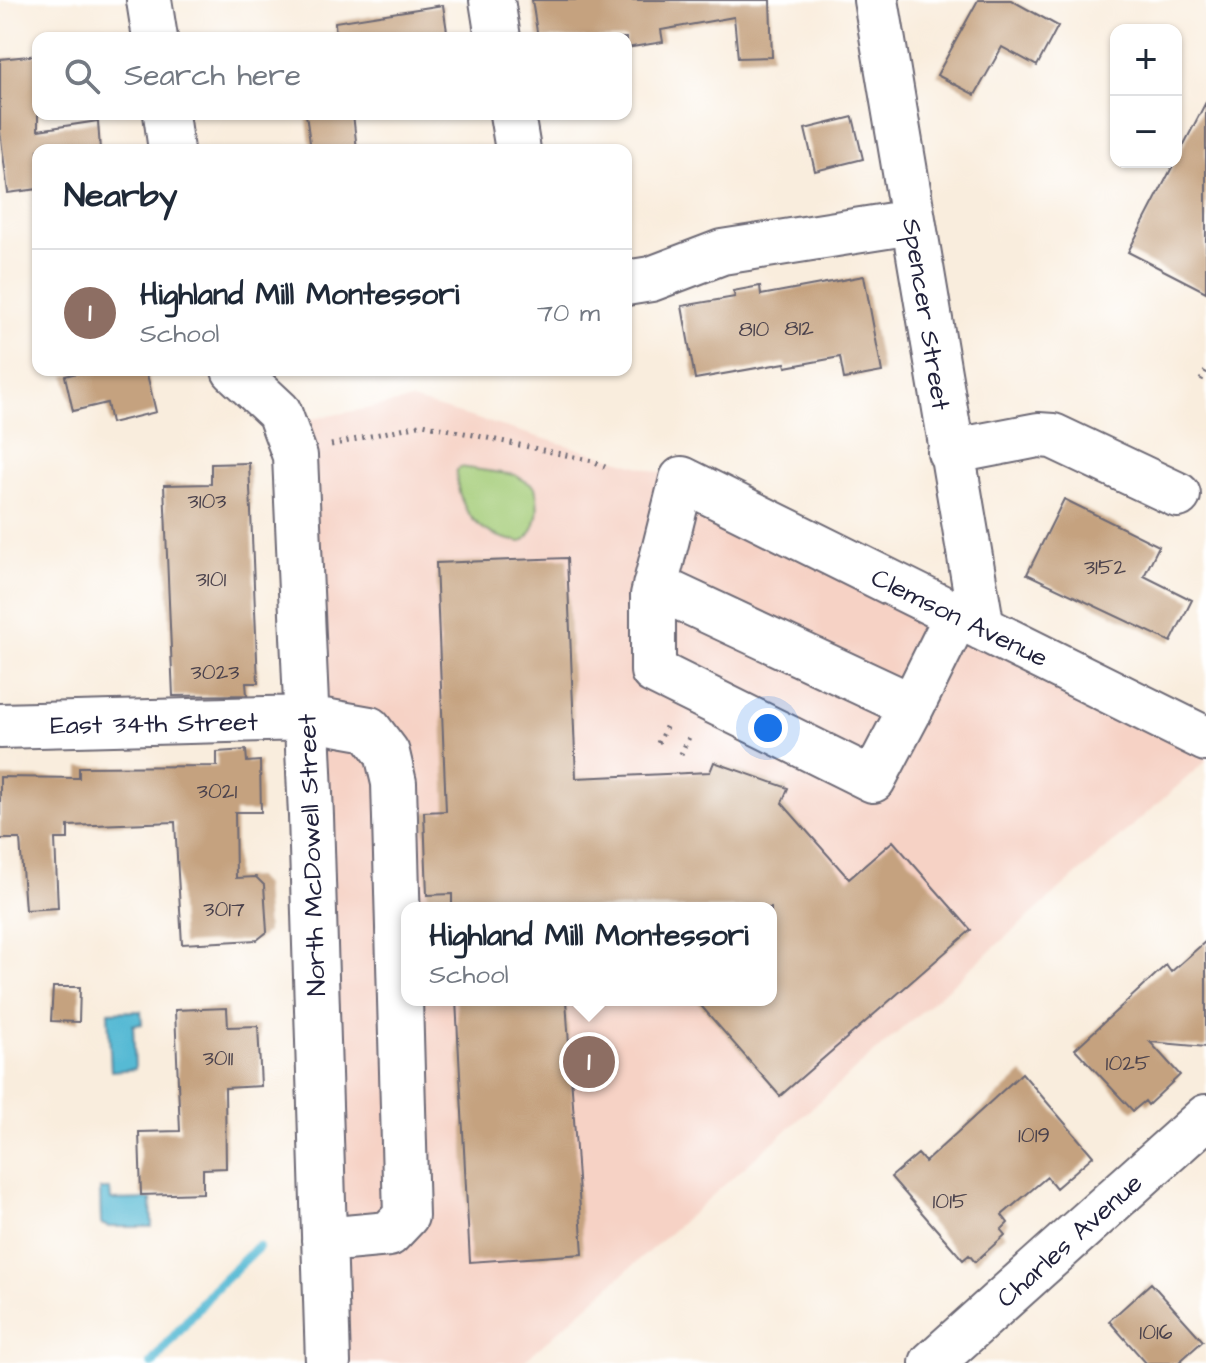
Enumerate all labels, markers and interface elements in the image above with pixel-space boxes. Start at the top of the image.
map controls [1110,24,1182,168]
button: + [1110,24,1182,96]
search box [32,32,632,120]
icon: search [60,54,104,98]
text: Search here [124,55,301,97]
button: − [1110,96,1182,168]
text: Nearby [64,172,178,220]
street label: Spencer Street [893,216,959,413]
text: Highland Mill Montessori [140,274,459,316]
text: 1 [88,295,92,331]
text: 70 m [537,295,600,331]
house number: 812 [784,313,814,344]
house number: 810 [739,314,770,345]
text: School [140,316,219,352]
house number: 3103 [187,486,227,517]
house number: 3152 [1084,552,1126,583]
street label: Clemson Avenue [865,560,1054,676]
house number: 3101 [196,564,227,595]
house number: 3023 [191,657,239,688]
street label: East 34th Street [50,704,259,744]
your location [748,708,788,748]
street label: North McDowell Street [289,713,335,997]
house number: 3021 [197,776,237,807]
house number: 3017 [203,894,245,925]
popup [401,902,777,1006]
text: Highland Mill Montessori [429,915,749,957]
text: School [429,957,509,993]
pin: 1 [563,1032,615,1092]
house number: 3011 [203,1043,234,1074]
house number: 1025 [1106,1048,1151,1079]
house number: 1019 [1018,1120,1050,1151]
street label: Charles Avenue [989,1165,1150,1316]
house number: 1015 [932,1186,968,1217]
house number: 1016 [1139,1317,1173,1348]

